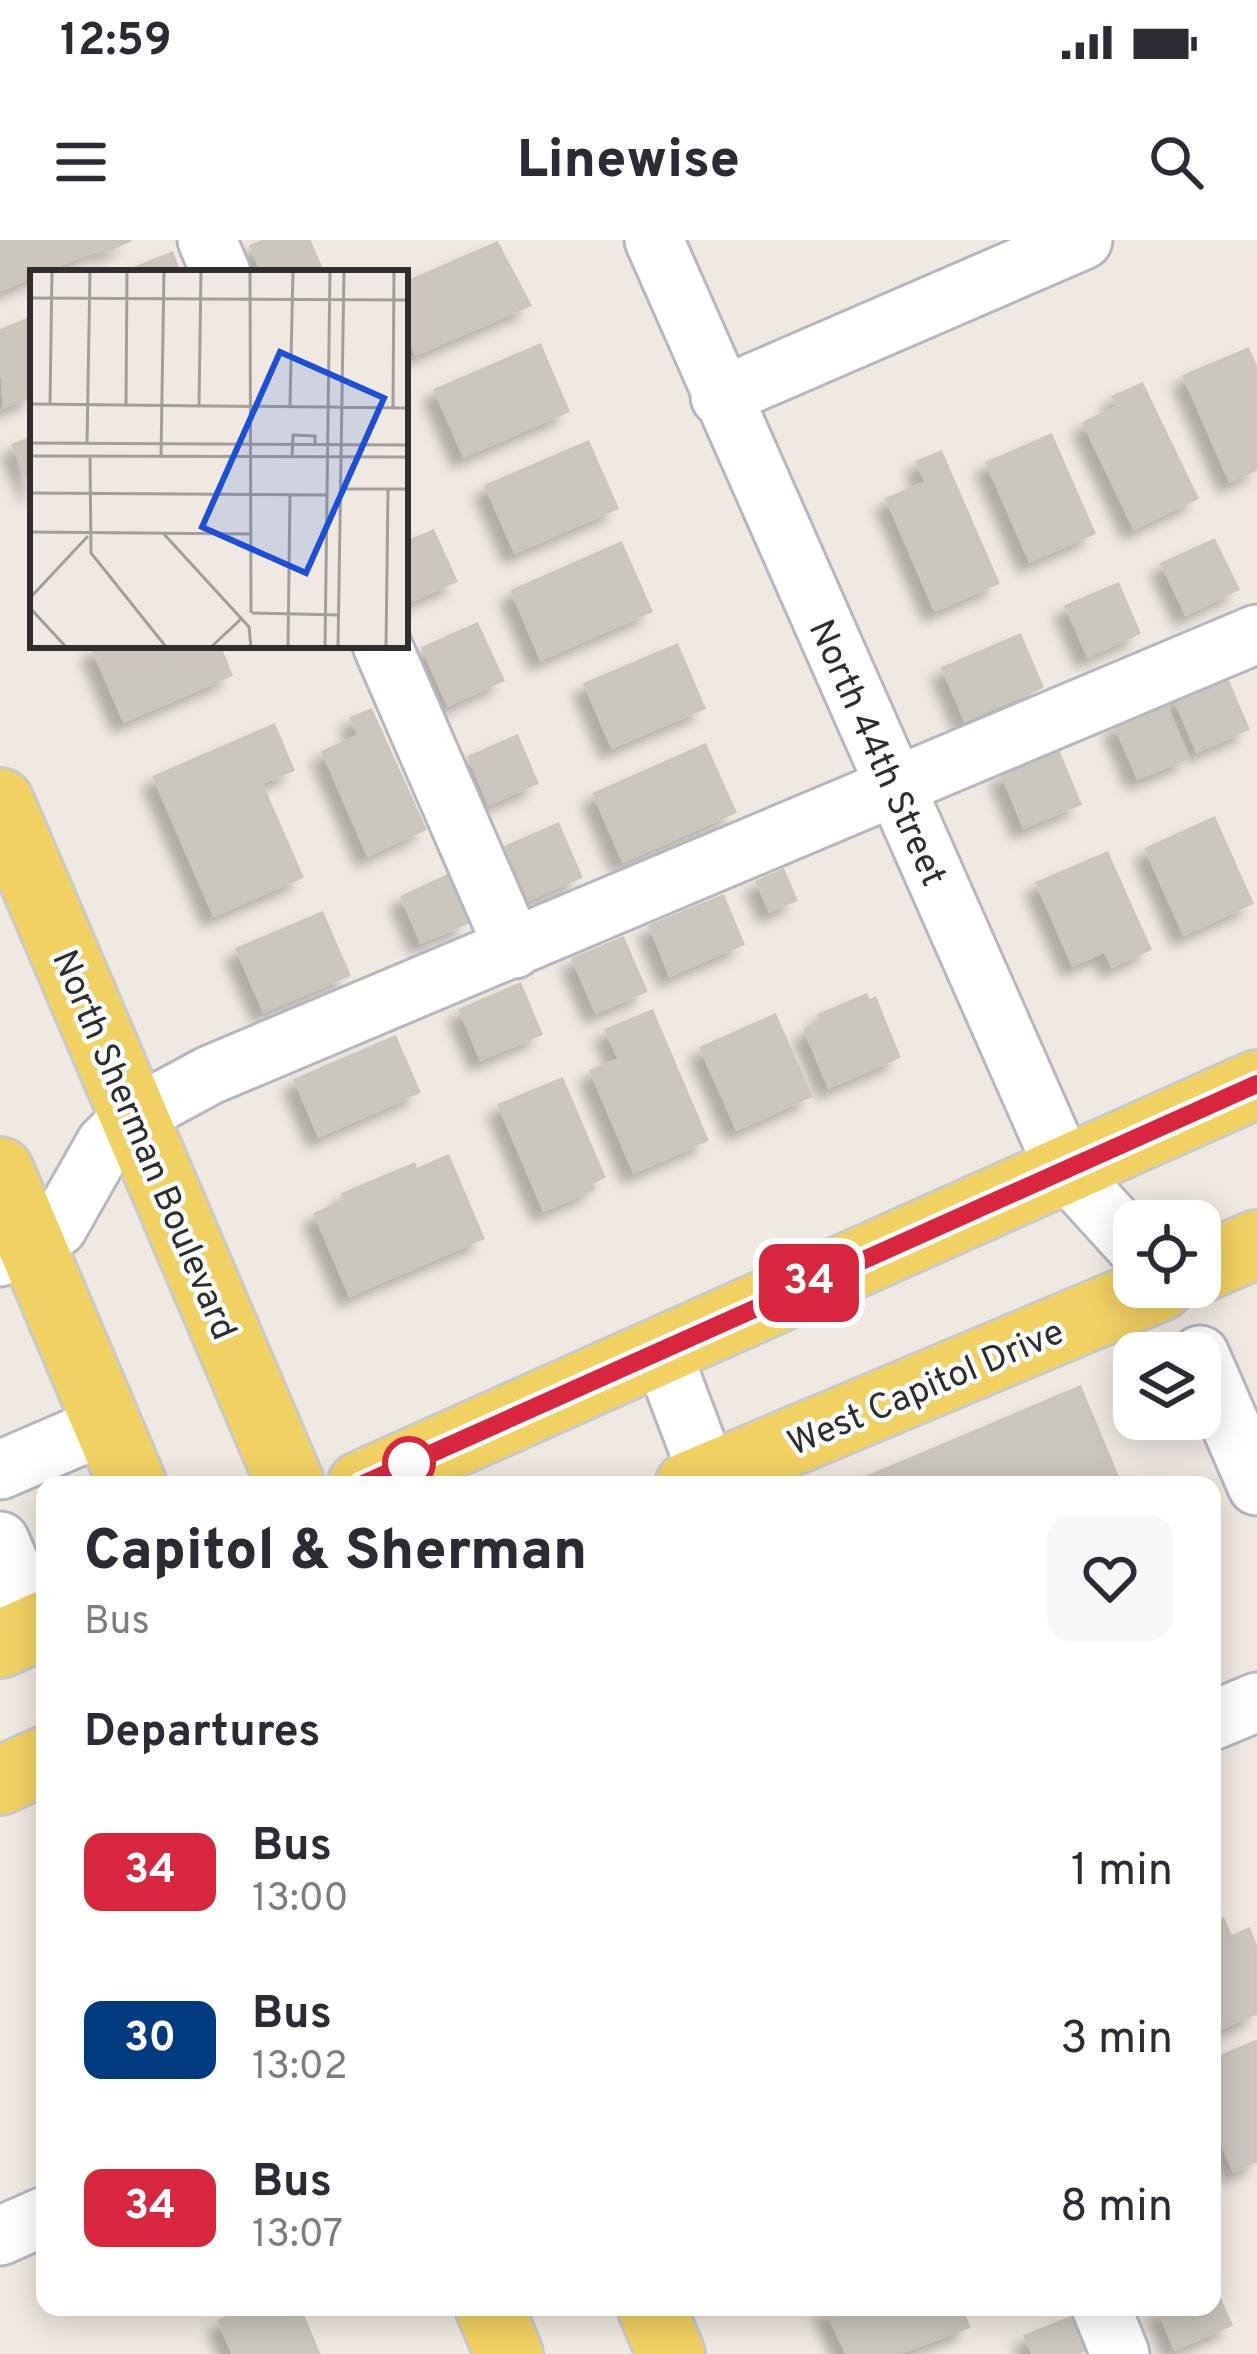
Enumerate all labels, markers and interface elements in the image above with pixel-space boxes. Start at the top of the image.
text: 12:59 [60,14,172,71]
text: Linewise [517,128,740,197]
icon: menu [48,129,114,195]
icon: search [1143,129,1209,195]
inset map [30,270,408,648]
street label: North 44th Street [796,613,955,894]
street label: North Sherman Boulevard [39,944,245,1347]
map controls [1113,1200,1221,1440]
button: locate [1113,1200,1221,1308]
line badge: 34 [755,1244,863,1322]
text: 34 [783,1256,835,1309]
street label: West Capitol Drive [781,1311,1072,1469]
button: layers [1113,1332,1221,1440]
unlabelled marker [384,1438,434,1488]
button: heart [1047,1515,1173,1641]
text: Capitol & Sherman [84,1518,587,1590]
text: Bus [84,1599,150,1648]
text: Departures [84,1705,320,1762]
text: Bus [252,1819,332,1876]
text: 1 min [1071,1844,1173,1901]
text: 34 [124,1845,176,1898]
text: 13:00 [252,1876,349,1925]
text: Bus [252,1987,332,2044]
text: 3 min [1060,2012,1173,2069]
text: 30 [124,2013,176,2066]
text: 13:02 [252,2044,348,2093]
text: Bus [252,2155,332,2212]
text: 8 min [1060,2180,1173,2237]
text: 34 [124,2181,176,2234]
text: 13:07 [252,2212,343,2261]

